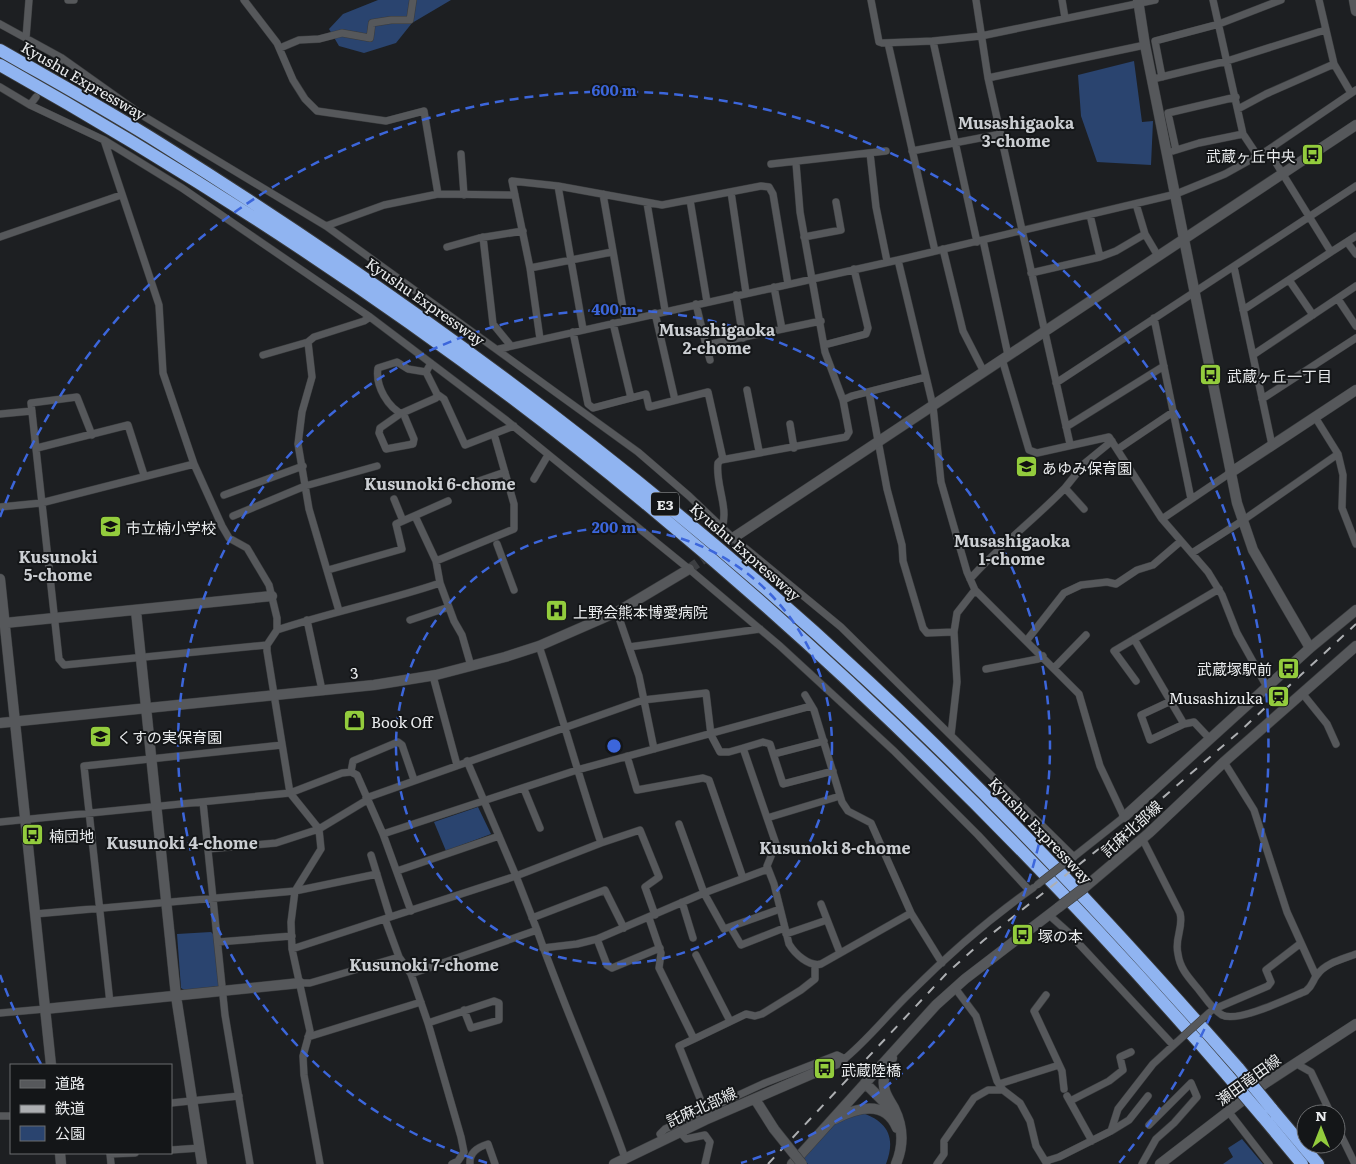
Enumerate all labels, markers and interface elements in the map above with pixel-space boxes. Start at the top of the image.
street label: Kyushu Expressway [17,35,151,125]
text: 600 m [591,78,637,101]
district label: Musashigaoka 3-chome [958,110,1075,152]
bus stop icon: 武蔵ヶ丘中央 [1300,143,1324,167]
place label: 武蔵ヶ丘中央 [1206,144,1296,167]
street label: Kyushu Expressway [362,251,491,351]
text: 400 m [591,297,637,320]
district label: Musashigaoka 2-chome [659,317,776,359]
bus stop icon: 武蔵ヶ丘一丁目 [1199,363,1223,387]
place label: 武蔵ヶ丘一丁目 [1227,364,1332,387]
school or university icon: あゆみ保育園 [1014,455,1038,479]
place label: あゆみ保育園 [1042,456,1132,479]
district label: Kusunoki 6-chome [364,471,516,495]
road number: E3 [651,492,679,516]
street label: Kyushu Expressway [685,496,807,606]
school or university icon: 市立楠小学校 [98,515,122,539]
text: 200 m [592,515,636,538]
place label: 市立楠小学校 [126,516,216,539]
district label: Musashigaoka 1-chome [954,528,1071,570]
district label: Kusunoki 5-chome [19,544,98,586]
hospital icon: 上野会熊本博愛病院 [545,599,569,623]
place label: 上野会熊本博愛病院 [573,600,708,623]
bus stop icon: 武蔵塚駅前 [1276,656,1300,680]
place label: 武蔵塚駅前 [1197,657,1272,680]
street label: 3 [349,660,359,684]
station icon: Musashizuka [1267,685,1291,709]
place label: Musashizuka [1169,686,1264,709]
shop icon: Book Off [343,709,367,733]
place label: Book Off [371,710,434,733]
school or university icon: くすの実保育園 [89,724,113,748]
place label: くすの実保育園 [117,725,222,748]
centre of rings [605,737,623,755]
street label: Kyushu Expressway [984,771,1098,889]
street label: 託麻北部線 [1095,794,1167,862]
bus stop icon: 楠団地 [21,823,45,847]
place label: 楠団地 [49,824,94,847]
district label: Kusunoki 4-chome [106,830,258,854]
district label: Kusunoki 8-chome [759,835,911,859]
bus stop icon: 塚の本 [1010,923,1034,947]
place label: 塚の本 [1038,924,1083,947]
district label: Kusunoki 7-chome [349,952,499,976]
street label: 瀬田竜田線 [1211,1048,1285,1110]
bus stop icon: 武蔵陸橋 [813,1057,837,1081]
place label: 武蔵陸橋 [841,1058,901,1081]
legend [10,1064,172,1154]
text: 道路 [55,1071,85,1094]
street label: 託麻北部線 [662,1080,740,1132]
text: 鉄道 [55,1096,85,1119]
north arrow [1296,1104,1346,1154]
text: N [1315,1105,1327,1125]
text: 公園 [55,1121,85,1144]

